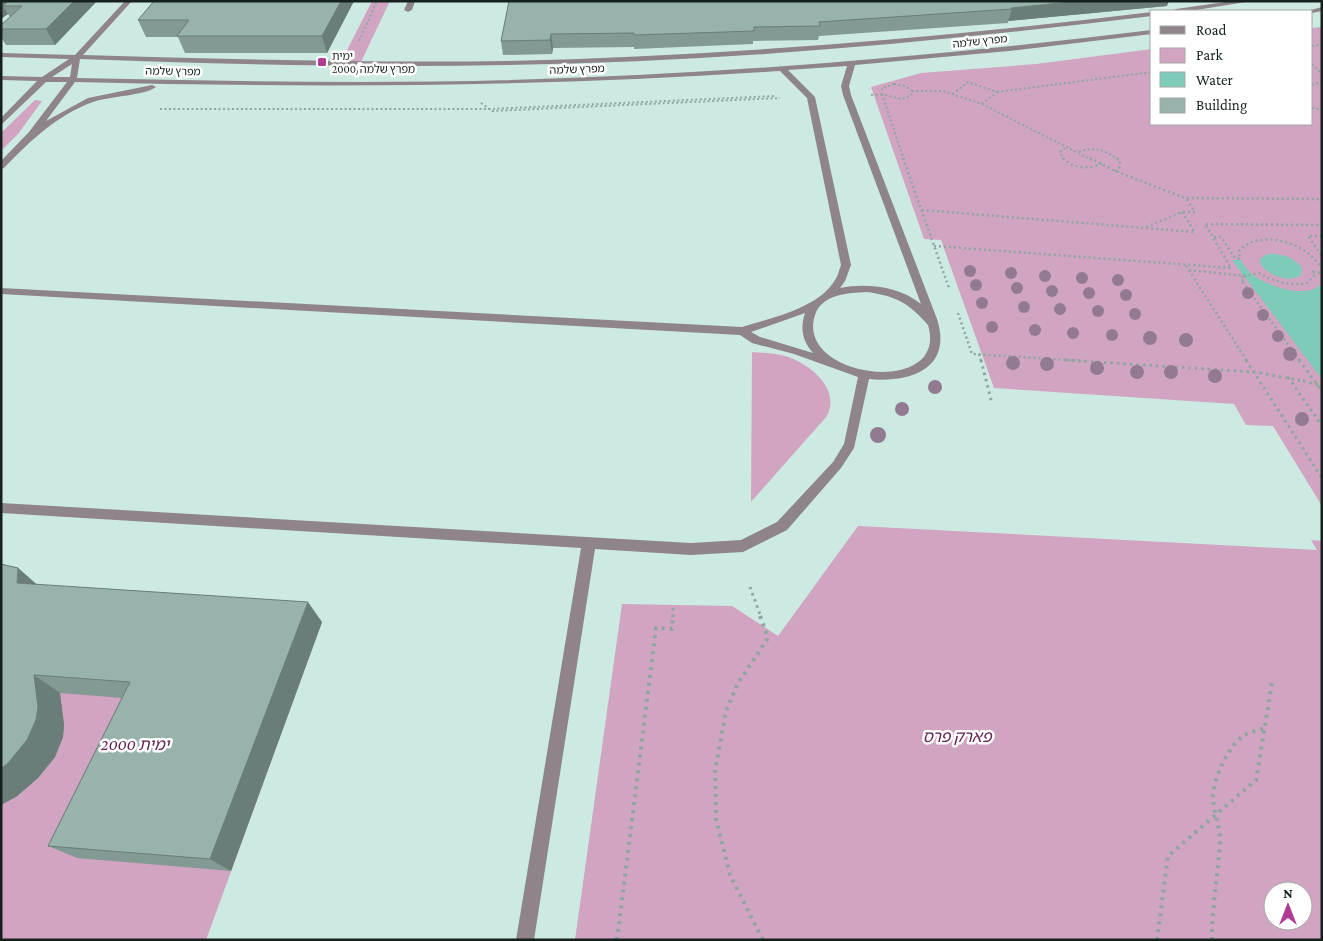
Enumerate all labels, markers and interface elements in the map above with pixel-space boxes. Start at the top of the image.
legend [1150,10,1313,125]
text: Road [1196,22,1227,38]
street label: מפרץ שלמה [952,32,1008,50]
text: Park [1196,47,1223,63]
place label: ימית 2000/מפרץ שלמה [332,50,415,75]
marker: ימית 2000/מפרץ שלמה [316,56,328,68]
street label: מפרץ שלמה [549,62,605,76]
street label: מפרץ שלמה [145,65,201,77]
text: Water [1196,72,1233,88]
text: Building [1196,97,1247,114]
park label: פארק פרס [922,728,993,746]
park label: ימית 2000 [101,736,170,753]
north arrow [1263,881,1313,931]
text: N [1283,885,1293,901]

